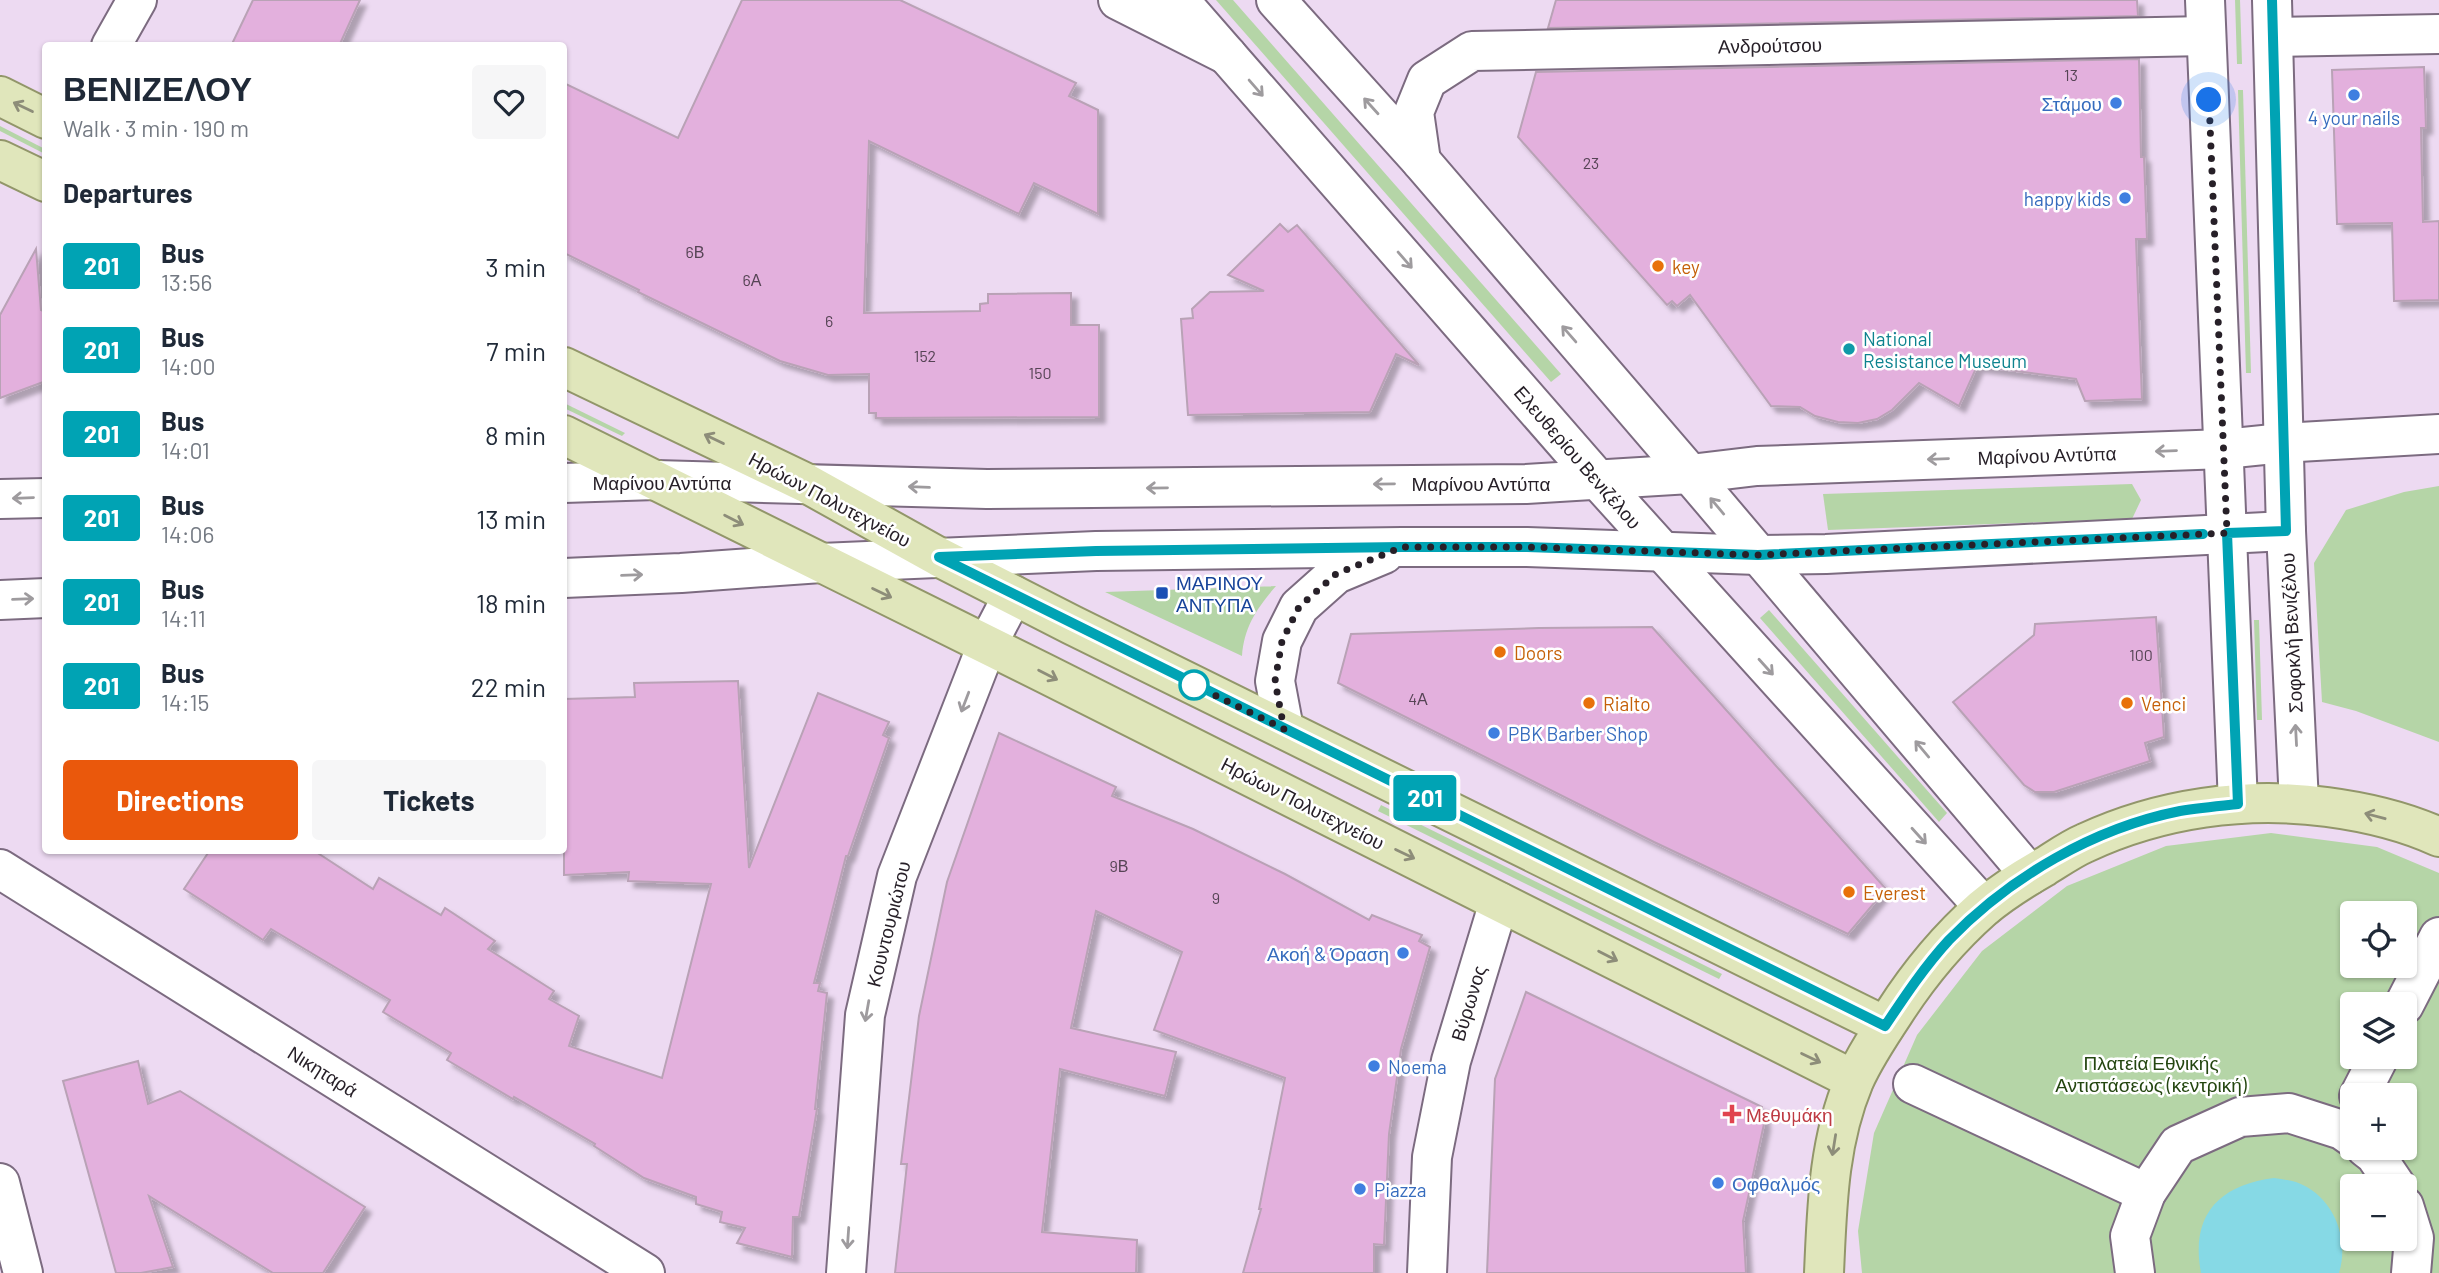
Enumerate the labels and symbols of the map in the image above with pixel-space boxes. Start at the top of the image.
street label: Ανδρούτσου [1718,33,1822,57]
house number: 13 [2064,65,2078,84]
one-way arrow [1248,79,1264,97]
your location [2191,82,2226,117]
marker: 4 your nails [2346,87,2362,103]
place label: Στάμου [2042,92,2102,115]
marker: Στάμου [2108,95,2124,111]
one-way arrow [1363,98,1380,115]
one-way arrow [13,100,34,114]
place label: 4 your nails [2308,106,2400,129]
house number: 23 [1583,153,1599,172]
place label: happy kids [2024,187,2111,210]
marker: happy kids [2117,190,2133,206]
house number: 6Β [686,242,704,261]
one-way arrow [1397,250,1413,268]
place label: key [1672,255,1700,278]
marker: key [1650,258,1666,274]
house number: 6Α [743,270,762,289]
house number: 6 [825,311,833,330]
one-way arrow [1561,325,1577,343]
place label: National Resistance Museum [1863,327,2027,372]
marker: National Resistance Museum [1841,341,1857,357]
house number: 152 [914,346,936,365]
house number: 150 [1029,363,1051,382]
street label: Ελευθερίου Βενιζέλου [1510,381,1646,533]
one-way arrow [704,432,725,445]
street label: Μαρίνου Αντύπα [1977,441,2117,469]
one-way arrow [2155,444,2178,457]
street label: Ηρώων Πολυτεχνείου [745,447,915,551]
one-way arrow [1927,453,1950,466]
street label: Μαρίνου Αντύπα [592,471,732,494]
street label: Μαρίνου Αντύπα [1411,472,1551,495]
one-way arrow [1373,477,1396,491]
one-way arrow [908,480,931,493]
one-way arrow [1146,481,1169,494]
one-way arrow [12,492,35,505]
one-way arrow [1709,497,1725,515]
one-way arrow [723,513,744,527]
street label: Σοφοκλή Βενιζέλου [2275,552,2307,714]
one-way arrow [620,568,643,581]
place label: ΜΑΡΙΝΟΥ ΑΝΤΥΠΑ [1176,571,1263,616]
marker: ΜΑΡΙΝΟΥ ΑΝΤΥΠΑ [1154,585,1170,601]
one-way arrow [871,587,892,601]
one-way arrow [11,593,34,606]
place label: Doors [1514,641,1562,664]
marker: Doors [1492,644,1508,660]
house number: 100 [2129,645,2153,664]
one-way arrow [1758,658,1774,676]
one-way arrow [1037,669,1058,682]
unlabelled marker [1179,670,1209,700]
house number: 4Α [1408,689,1428,708]
one-way arrow [958,691,971,712]
place label: Rialto [1603,692,1651,715]
place label: Venci [2141,692,2186,715]
marker: Rialto [1581,695,1597,711]
marker: Venci [2119,695,2135,711]
place label: PBK Barber Shop [1508,722,1648,745]
one-way arrow [2290,724,2303,747]
marker: PBK Barber Shop [1486,725,1502,741]
one-way arrow [1914,740,1930,758]
street label: Ηρώων Πολυτεχνείου [1218,752,1388,854]
line badge: 201 [1385,775,1465,821]
one-way arrow [2364,809,2386,822]
one-way arrow [1910,827,1927,844]
one-way arrow [1394,848,1415,861]
house number: 9Β [1109,856,1129,875]
street label: Κουντουριώτου [861,859,915,989]
place label: Everest [1863,881,1926,904]
marker: Everest [1841,884,1857,900]
house number: 9 [1212,888,1220,907]
place label: Ακοή & Όραση [1267,942,1389,965]
marker: Ακοή & Όραση [1395,945,1411,961]
one-way arrow [1597,949,1618,963]
street label: Βύρωνος [1446,962,1490,1044]
one-way arrow [860,999,873,1022]
street label: Νικηταρά [284,1041,362,1101]
park label: Πλατεία Εθνικής Αντιστάσεως (κεντρική) [2055,1051,2248,1096]
one-way arrow [1800,1052,1821,1066]
place label: Noema [1388,1055,1447,1078]
marker: Noema [1366,1058,1382,1074]
place label: Μεθυμάκη [1746,1103,1833,1126]
marker: Μεθυμάκη [1724,1106,1740,1122]
one-way arrow [1827,1133,1840,1156]
place label: Οφθαλμός [1732,1172,1820,1195]
marker: Οφθαλμός [1710,1175,1726,1191]
place label: Piazza [1374,1178,1426,1201]
marker: Piazza [1352,1181,1368,1197]
one-way arrow [841,1226,854,1249]

